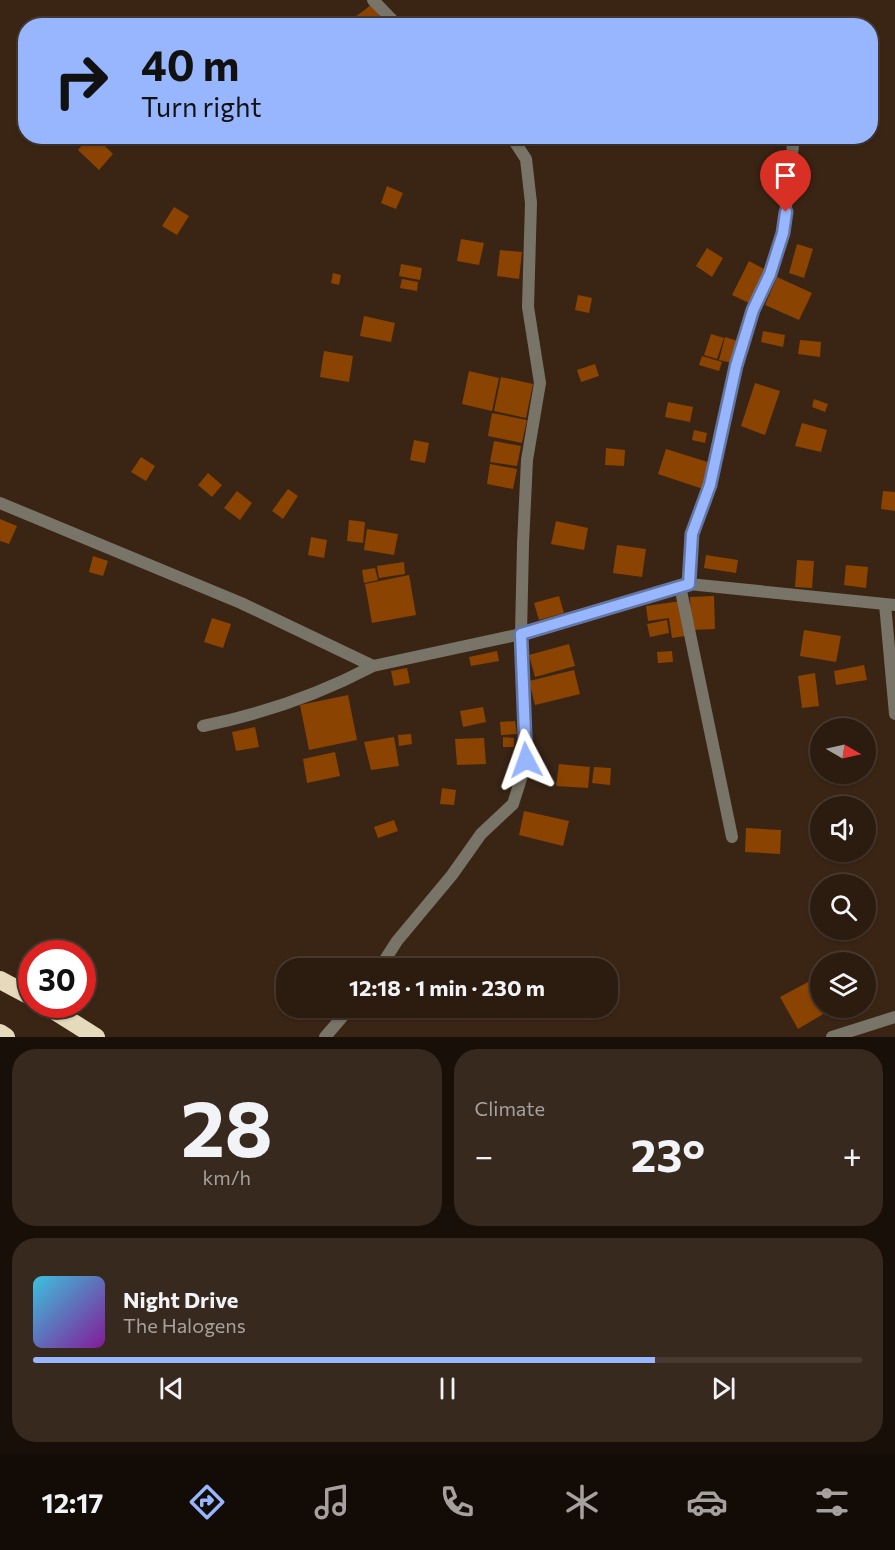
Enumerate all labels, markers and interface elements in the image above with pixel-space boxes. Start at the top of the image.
text: 40 m [141,38,239,90]
icon: right [42,42,120,120]
text: Turn right [141,90,261,123]
pin [760,150,811,212]
icon: arrive [769,159,802,192]
north arrow [810,718,876,784]
map controls [810,718,876,1018]
position arrow [494,728,558,792]
button: sound [810,796,876,862]
button: search [810,874,876,940]
speed limit sign: 30 [18,940,96,1018]
button: layers [810,952,876,1018]
text: 12:18 · 1 min · 230 m [349,974,545,1001]
text: 28 [181,1078,273,1173]
text: Climate [475,1096,545,1120]
text: 23° [631,1126,705,1181]
text: − [475,1134,493,1175]
text: + [843,1134,862,1175]
text: km/h [202,1165,251,1189]
text: Night Drive [123,1286,238,1313]
text: The Halogens [123,1313,246,1337]
icon: previous [155,1372,188,1405]
icon: pause [431,1372,464,1405]
icon: next [707,1372,740,1405]
icon: directions [186,1481,228,1523]
icon: music [311,1481,353,1523]
icon: phone [436,1481,478,1523]
icon: climate [561,1481,603,1523]
icon: car [686,1481,728,1523]
icon: filters [811,1481,853,1523]
text: 12:17 [42,1486,103,1519]

